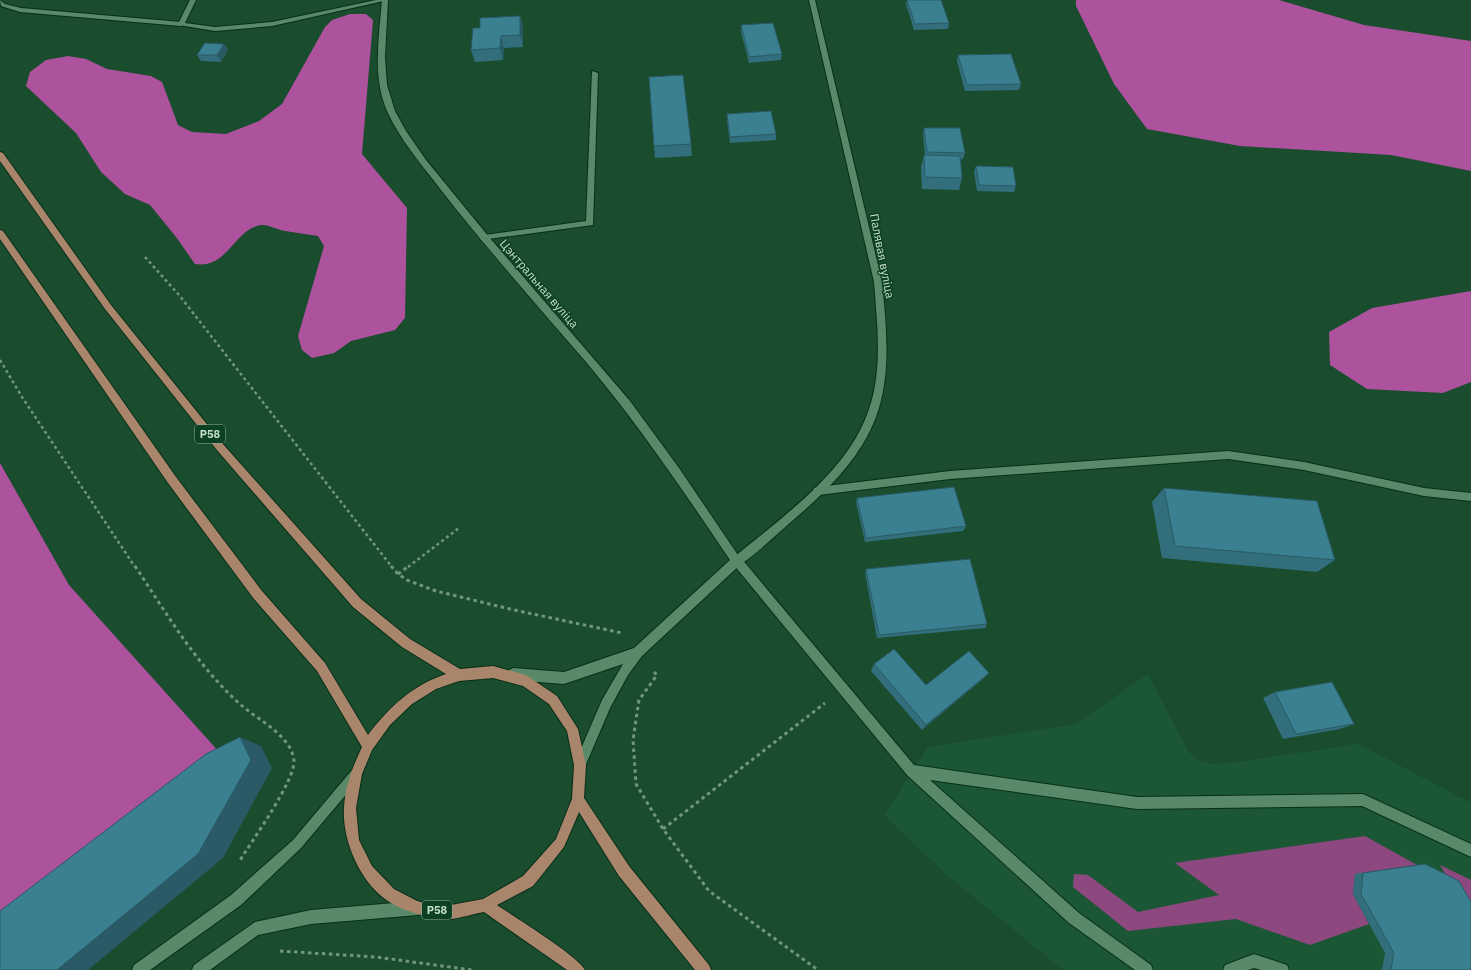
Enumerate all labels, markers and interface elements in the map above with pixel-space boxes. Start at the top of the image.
street label: Палявая вуліца [867,212,898,300]
street label: Цэнтральная вуліца [497,236,582,332]
road number: Р58 [195,425,225,443]
road number: Р58 [422,901,452,919]

